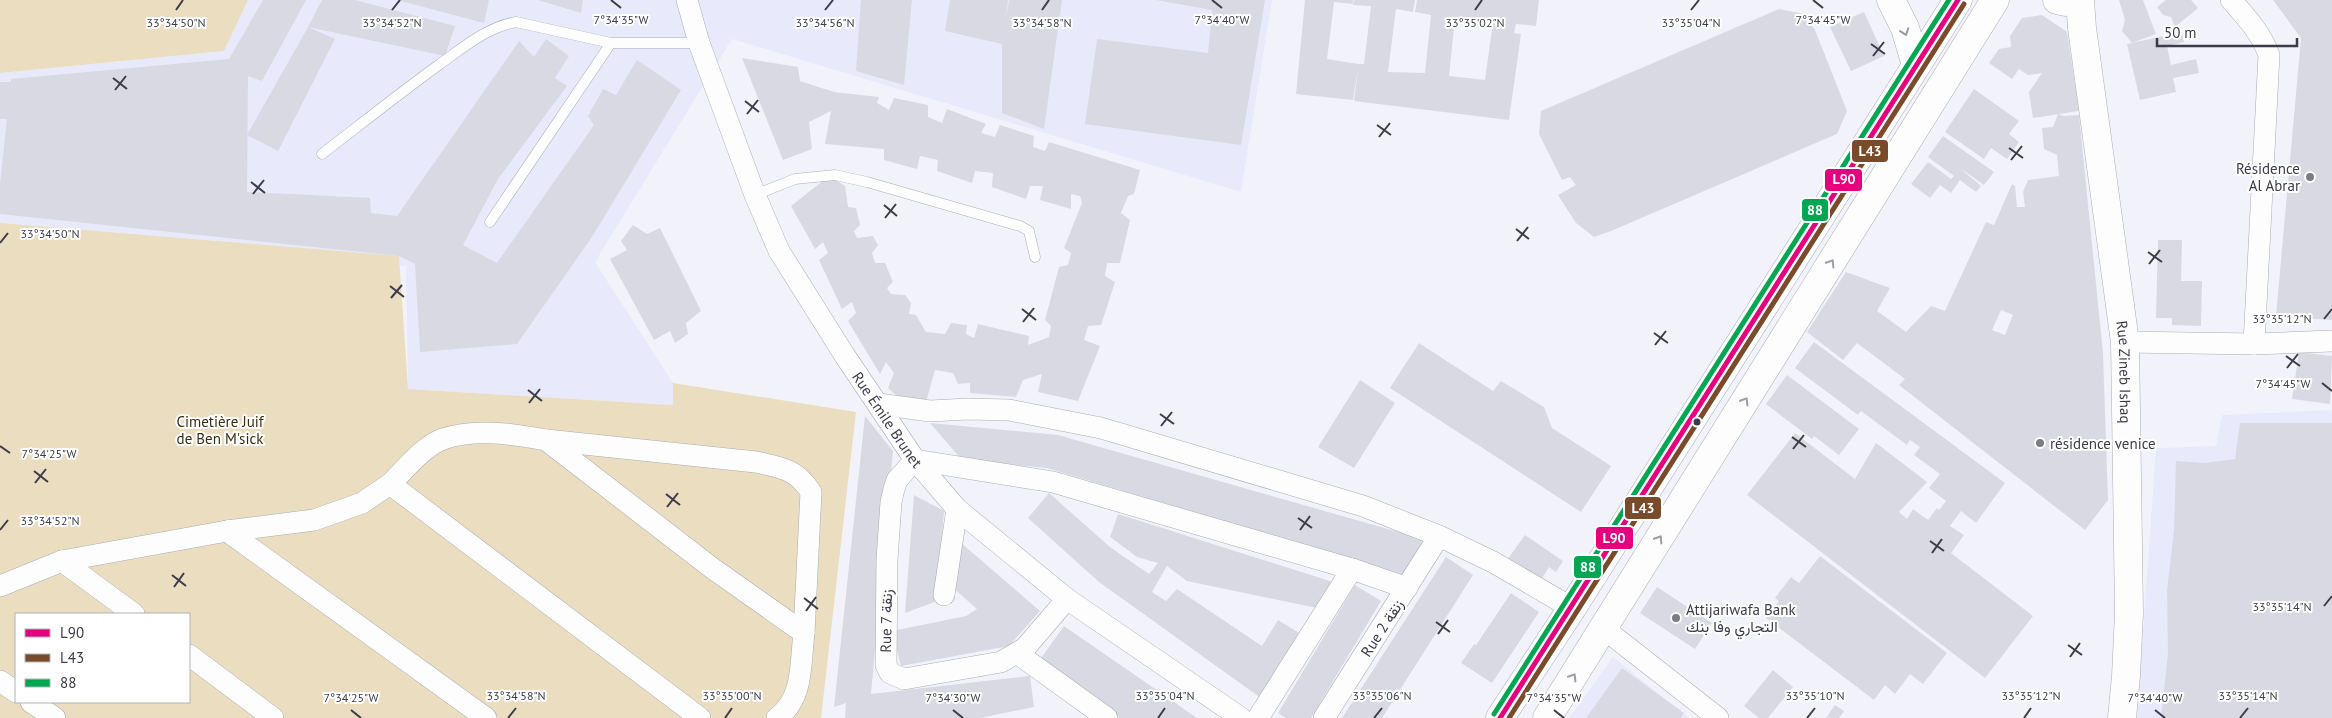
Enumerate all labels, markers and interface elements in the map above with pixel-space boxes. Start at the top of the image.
text: 7°34'35"W [594,12,648,27]
text: 7°34'40"W [1195,12,1249,27]
text: 7°34'45"W [1796,12,1850,27]
text: 33°34'50"N [146,15,206,30]
text: 33°34'52"N [362,15,422,30]
text: 33°34'56"N [795,15,855,30]
text: 33°34'58"N [1012,15,1072,30]
text: 33°35'02"N [1445,15,1505,30]
text: 33°35'04"N [1661,15,1721,30]
scale bar [2157,15,2297,47]
text: 50 m [2164,23,2197,42]
one-way arrow [1900,27,1910,36]
line badge: L43 [1851,139,1889,163]
text: L43 [1858,142,1882,160]
place label: Résidence Al Abrar [2236,159,2300,195]
line badge: L90 [1824,168,1863,192]
text: L90 [1832,170,1856,188]
marker: Résidence Al Abrar [2304,171,2316,183]
line badge: 88 [1801,198,1829,222]
text: 88 [1807,201,1823,219]
text: 33°34'50"N [20,226,80,241]
one-way arrow [1825,260,1834,269]
text: 33°35'12"N [2252,311,2312,326]
street label: Rue Zineb Ishaq [2113,320,2136,424]
street label: Rue Émile Brunet [849,368,927,471]
text: 7°34'45"W [2256,376,2310,391]
one-way arrow [1739,398,1748,407]
park label: Cimetière Juif de Ben M'sick [176,412,265,448]
unlabelled marker [1692,417,1702,427]
place label: résidence venice [2050,434,2156,453]
marker: résidence venice [2034,437,2046,449]
text: 7°34'25"W [22,446,76,461]
line badge: L43 [1624,496,1662,520]
text: L43 [1631,499,1655,517]
text: 33°34'52"N [20,513,80,528]
line badge: L90 [1595,526,1634,550]
text: L90 [1602,529,1626,547]
one-way arrow [1653,535,1662,545]
line badge: 88 [1573,555,1602,579]
text: 88 [1580,558,1596,576]
street label: Rue 7 زنقة [876,589,896,653]
street label: Rue 2 زنقة [1357,596,1407,660]
text: 33°35'14"N [2252,599,2312,614]
place label: Attijariwafa Bank التجاري وفا بنك [1686,600,1796,640]
marker: Attijariwafa Bank التجاري وفا بنك [1670,612,1682,624]
legend [15,613,190,703]
text: L90 [60,623,84,642]
text: L43 [60,648,84,667]
text: 88 [60,673,76,692]
one-way arrow [1566,673,1576,682]
text: 33°34'58"N [486,688,546,703]
text: 33°35'00"N [702,688,762,703]
text: 33°35'04"N [1135,688,1195,703]
text: 33°35'06"N [1352,688,1412,703]
text: 33°35'10"N [1785,688,1845,703]
text: 33°35'12"N [2001,688,2061,703]
text: 33°35'14"N [2218,688,2278,703]
text: 7°34'25"W [324,690,378,705]
text: 7°34'30"W [926,690,980,705]
text: 7°34'35"W [1527,690,1581,705]
text: 7°34'40"W [2128,690,2182,705]

